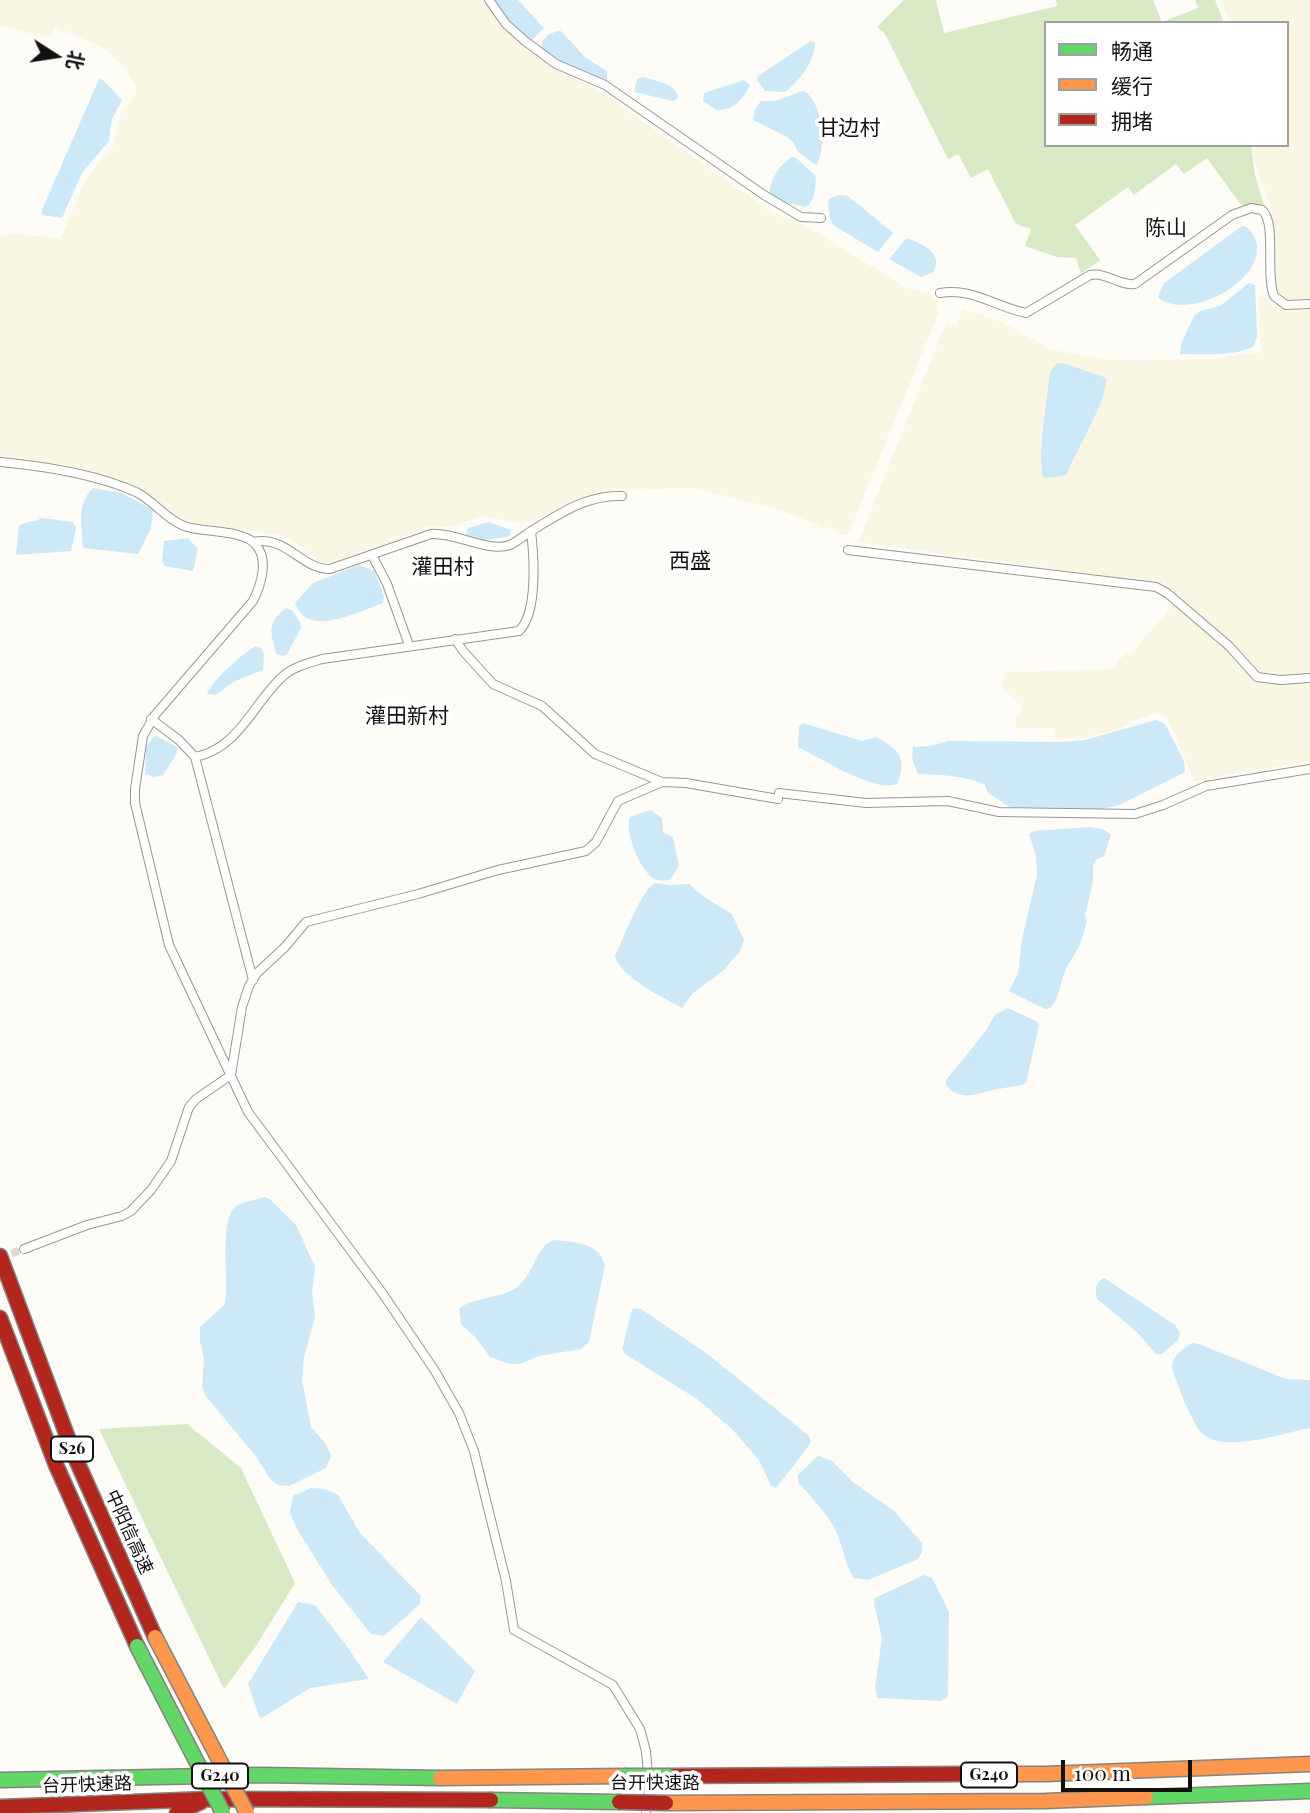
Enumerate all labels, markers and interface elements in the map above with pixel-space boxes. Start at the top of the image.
north arrow [21,21,91,91]
legend [1044,21,1289,147]
text: 畅通 [1111,36,1153,64]
text: 北 [62,48,91,72]
text: 缓行 [1111,71,1153,99]
text: 拥堵 [1111,106,1153,134]
district label: 甘边村 [818,115,880,141]
district label: 陈山 [1145,215,1187,241]
district label: 西盛 [669,548,711,574]
district label: 灌田村 [412,554,474,580]
district label: 灌田新村 [365,703,449,729]
road number: S26 [51,1436,93,1462]
street label: 中阳信高速 [101,1486,157,1578]
scale bar [1065,1746,1196,1790]
text: 100 m [1074,1758,1131,1786]
road number: G240 [961,1763,1017,1788]
road number: G240 [192,1764,248,1788]
street label: 台开快速路 [610,1772,700,1794]
street label: 台开快速路 [42,1773,132,1797]

